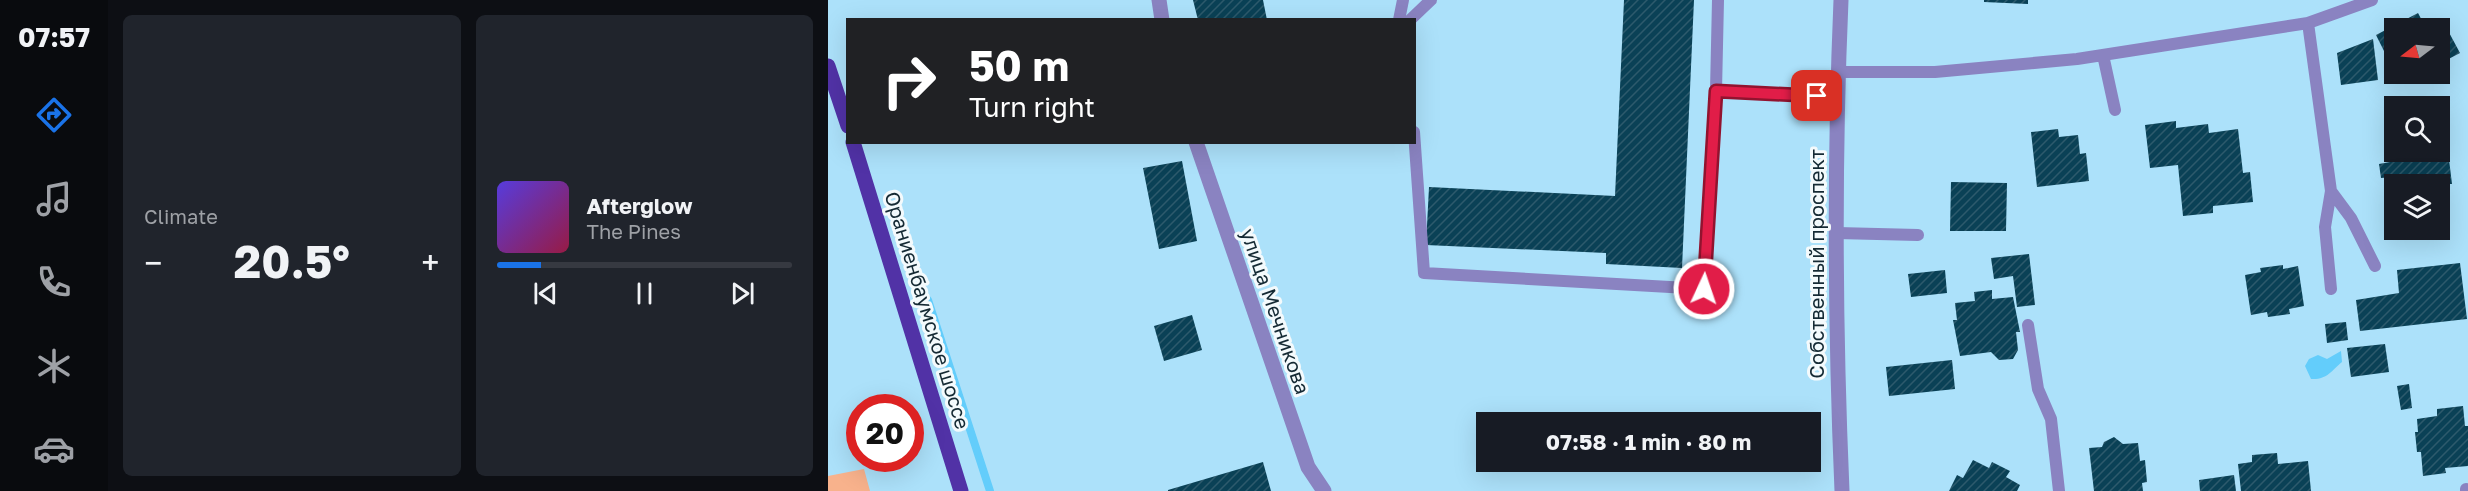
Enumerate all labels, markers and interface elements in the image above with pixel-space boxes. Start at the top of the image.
north arrow [2384,18,2450,84]
map controls [2384,18,2450,240]
text: 07:57 [18,21,90,53]
text: 50 m [969,40,1069,90]
icon: right [870,42,948,120]
pin [1791,70,1842,121]
icon: arrive [1800,79,1833,112]
text: Turn right [969,91,1095,123]
icon: directions [33,94,75,136]
button: search [2384,96,2450,162]
street label: Собственный проспект [1804,149,1828,379]
button: layers [2384,174,2450,240]
icon: music [33,178,75,220]
street label: Ораниенбаумское шоссе [880,188,976,432]
text: Afterglow [587,192,692,219]
text: Climate [144,204,218,228]
text: The Pines [587,219,681,243]
street label: улица Мечникова [1236,225,1316,397]
text: 20.5° [234,234,350,288]
text: − [144,243,162,282]
text: + [421,243,439,282]
position arrow [1672,257,1736,321]
icon: phone [33,261,75,303]
icon: previous [529,277,562,310]
icon: pause [628,277,661,310]
icon: next [726,277,759,310]
icon: climate [33,345,75,387]
speed limit sign: 20 [846,394,924,472]
icon: car [33,428,75,470]
text: 07:58 · 1 min · 80 m [1546,428,1751,455]

